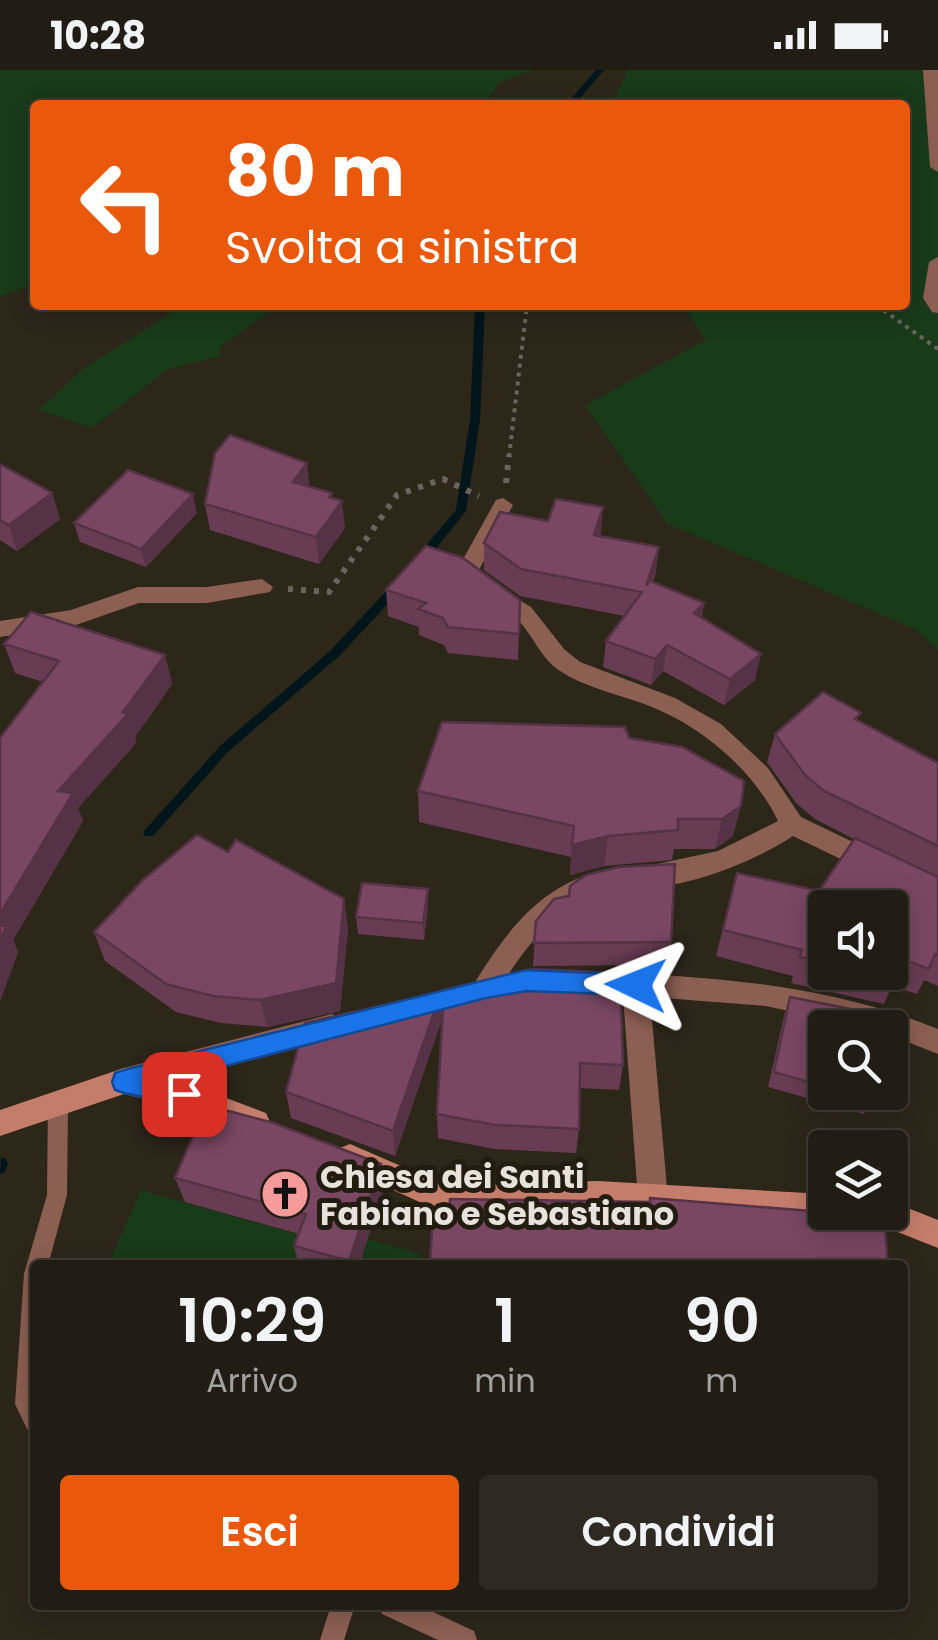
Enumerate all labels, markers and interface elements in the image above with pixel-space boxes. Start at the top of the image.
text: 10:28 [50,9,146,62]
text: 80 m [225,122,405,221]
icon: left [60,140,190,270]
text: Svolta a sinistra [225,216,579,279]
map controls [808,890,908,1230]
button: sound [808,890,908,990]
position arrow [584,933,688,1037]
button: search [808,1010,908,1110]
pin [142,1052,227,1137]
icon: arrive [157,1067,212,1122]
button: layers [808,1130,908,1230]
place label: Chiesa dei Santi Fabiano e Sebastiano [320,1154,674,1236]
church icon: Chiesa dei Santi Fabiano e Sebastiano [259,1168,311,1220]
text: 10:29 [178,1279,326,1363]
text: 1 [494,1279,516,1363]
text: 90 [684,1279,760,1363]
text: Arrivo [206,1358,298,1403]
text: min [474,1358,536,1403]
text: m [705,1358,738,1403]
button: Esci [60,1475,459,1590]
button: Condividi [479,1475,878,1590]

